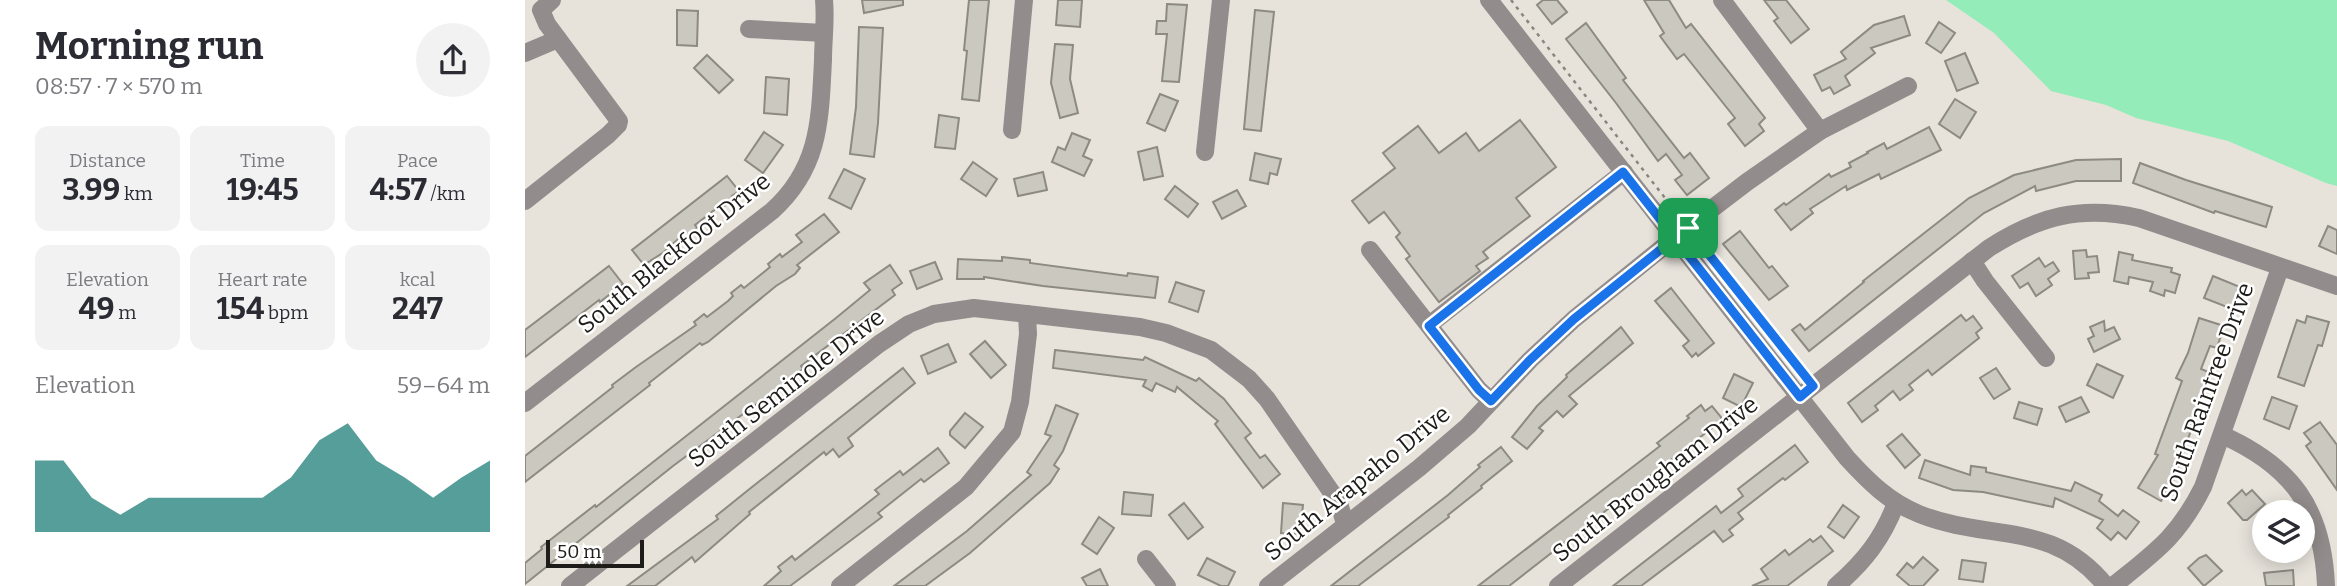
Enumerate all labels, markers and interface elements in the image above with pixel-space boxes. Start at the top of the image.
text: Morning run [35,23,263,69]
button: share [416,23,490,97]
text: 08:57 · 7 × 570 m [35,72,202,100]
text: Distance [69,149,146,172]
text: Time [240,149,285,172]
text: Pace [397,149,438,172]
street label: South Blackfoot Drive [572,167,776,339]
text: 3.99 [62,172,120,208]
text: 19:45 [226,172,299,208]
text: 4:57 [370,172,427,208]
text: km [120,182,153,205]
text: /km [427,182,465,205]
pin [1658,198,1718,258]
icon: arrive [1669,209,1707,247]
text: Elevation [66,268,149,291]
text: Heart rate [218,268,307,291]
text: kcal [400,268,435,291]
street label: South Raintree Drive [2154,279,2260,505]
text: 49 [79,291,115,327]
text: 154 [217,291,264,327]
text: 247 [392,291,443,327]
text: m [115,301,136,324]
text: bpm [264,301,308,324]
street label: South Seminole Drive [682,303,890,473]
text: Elevation [35,371,135,399]
text: 59–64 m [397,371,490,399]
street label: South Brougham Drive [1547,390,1763,568]
street label: South Arapaho Drive [1259,400,1455,566]
map controls [2252,500,2315,563]
button: layers [2252,500,2315,563]
scale bar [546,537,644,569]
text: 50 m [557,540,601,563]

